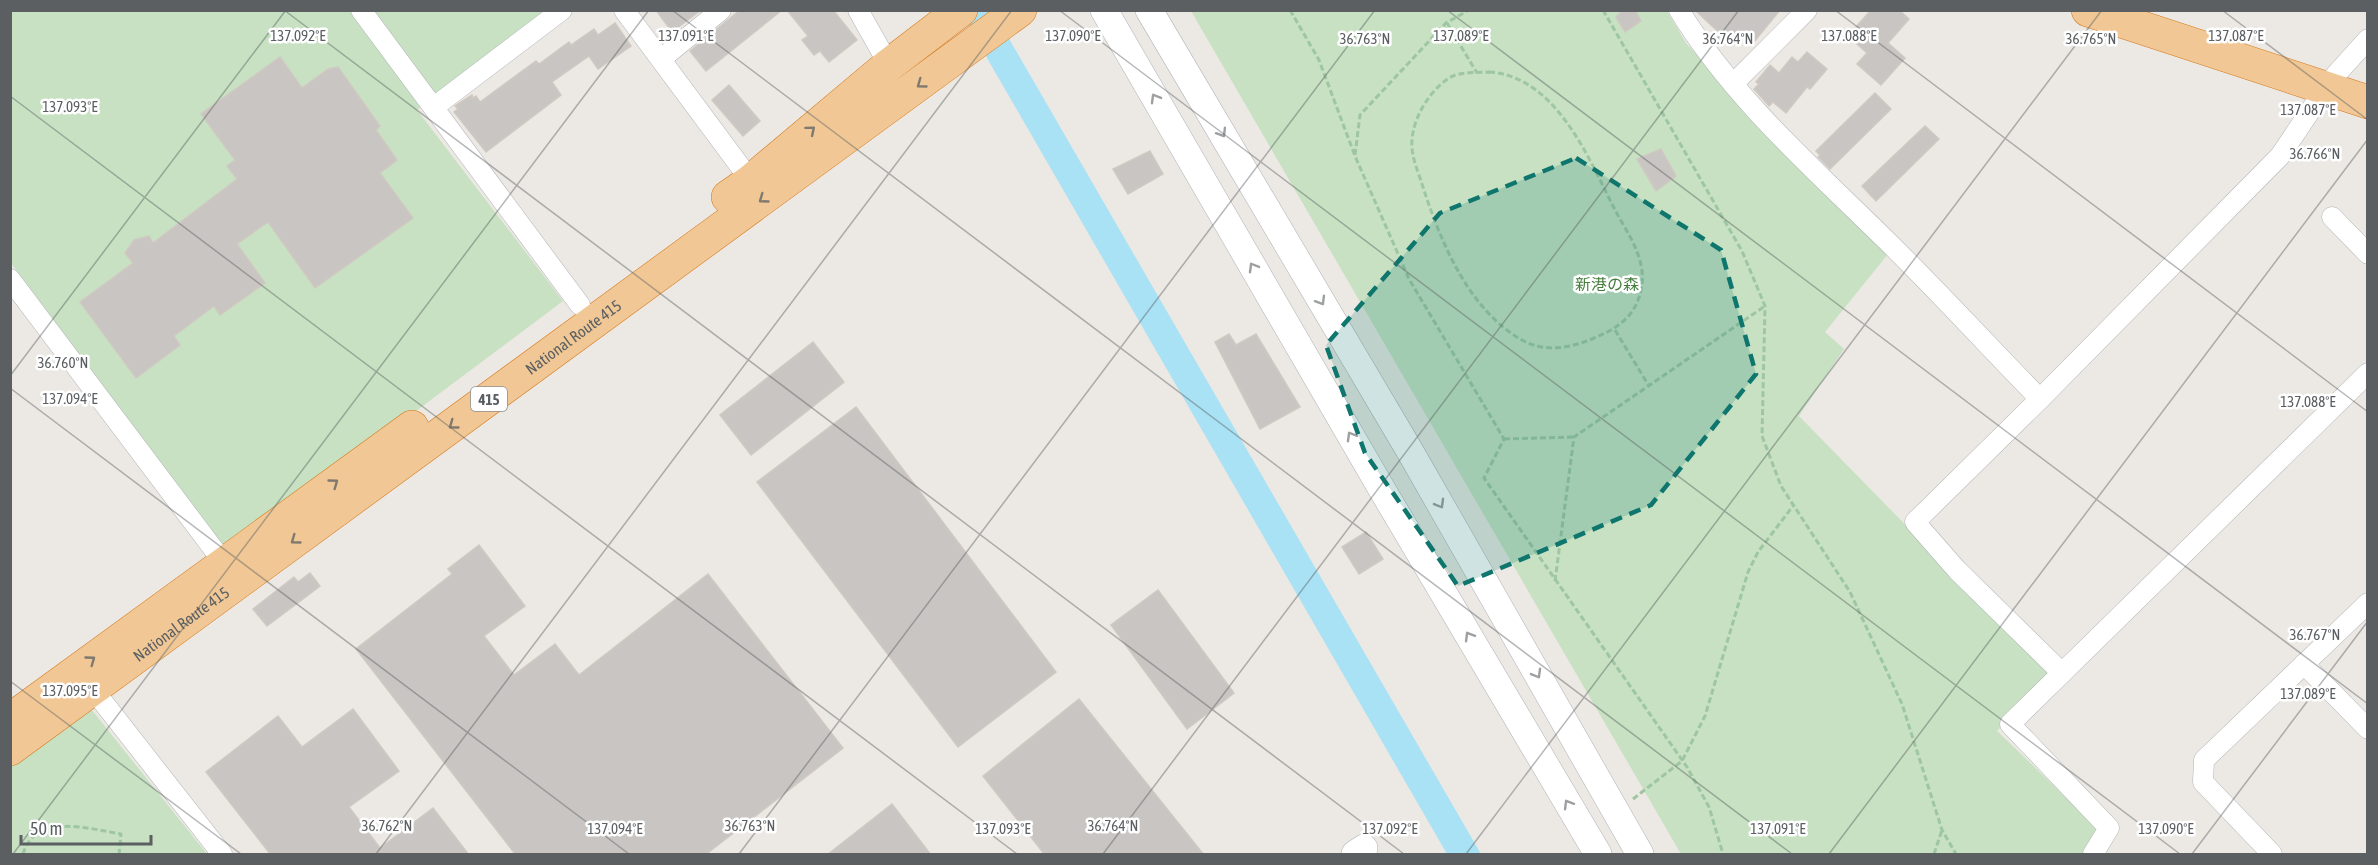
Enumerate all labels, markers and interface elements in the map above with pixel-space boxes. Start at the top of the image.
text: 137.092°E [270,27,326,44]
text: 137.091°E [658,27,714,44]
text: 137.090°E [1045,27,1101,44]
text: 137.089°E [1433,27,1489,44]
text: 137.088°E [1821,27,1877,44]
text: 137.087°E [2208,27,2264,44]
text: 36.763°N [1340,30,1390,47]
text: 36.764°N [1703,30,1753,47]
text: 36.765°N [2066,30,2116,47]
one-way arrow [916,77,927,88]
one-way arrow [1151,94,1163,104]
text: 137.093°E [42,98,98,115]
text: 137.087°E [2280,101,2336,118]
one-way arrow [804,127,815,138]
one-way arrow [1214,127,1226,137]
text: 36.766°N [2290,145,2340,162]
one-way arrow [759,192,770,203]
one-way arrow [1249,263,1260,273]
park label: 新港の森 [1575,275,1639,293]
one-way arrow [1314,295,1325,305]
street label: National Route 415 [522,296,625,378]
text: 36.760°N [38,354,88,371]
road number: 415 [471,387,507,411]
text: 137.094°E [42,390,98,407]
text: 137.088°E [2280,393,2336,410]
one-way arrow [448,418,459,429]
one-way arrow [1347,432,1358,442]
one-way arrow [327,479,338,490]
one-way arrow [1433,498,1444,508]
one-way arrow [291,533,302,544]
street label: National Route 415 [130,583,232,665]
text: 36.767°N [2290,626,2340,643]
one-way arrow [1465,632,1476,642]
one-way arrow [85,656,96,667]
one-way arrow [1529,667,1541,678]
text: 137.095°E [42,682,98,699]
text: 137.089°E [2280,685,2336,702]
one-way arrow [1564,800,1576,810]
scale bar [21,808,152,846]
text: 36.762°N [362,817,412,834]
text: 36.763°N [725,817,775,834]
text: 36.764°N [1088,817,1138,834]
text: 50 m [30,818,62,839]
text: 137.094°E [587,820,643,837]
text: 137.093°E [975,820,1031,837]
text: 137.092°E [1362,820,1418,837]
text: 137.091°E [1750,820,1806,837]
text: 137.090°E [2138,820,2194,837]

